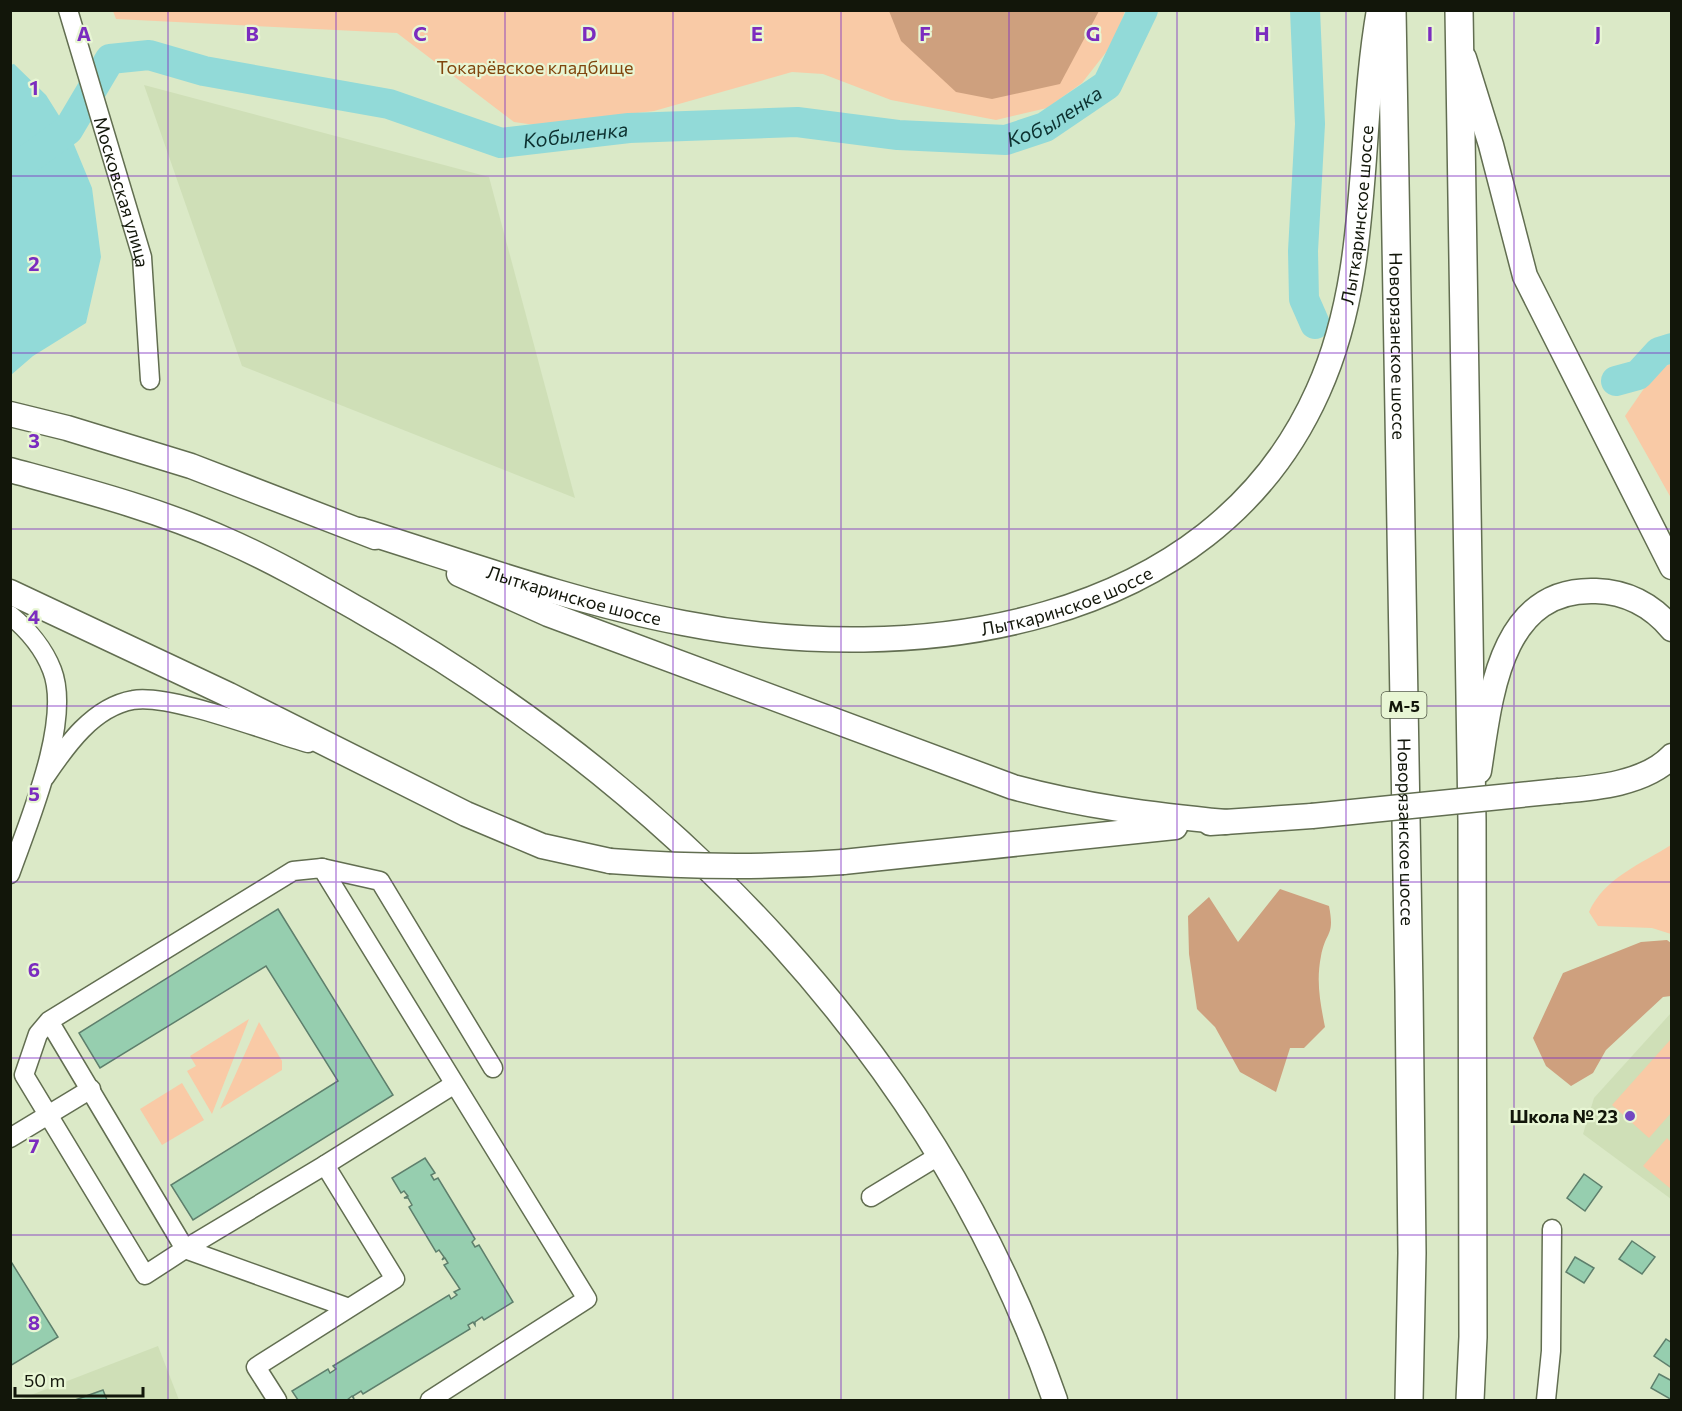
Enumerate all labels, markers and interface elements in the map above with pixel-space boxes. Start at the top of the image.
text: A [77,21,91,45]
text: B [245,21,259,45]
text: C [413,21,427,45]
text: D [582,21,596,45]
text: E [751,21,763,45]
text: F [919,21,931,45]
text: G [1086,21,1100,45]
text: H [1255,21,1270,45]
text: I [1427,21,1433,45]
text: J [1595,21,1601,45]
park label: Токарёвское кладбище [436,56,634,78]
text: 1 [29,75,39,99]
water label: Кобыленка [1003,80,1106,151]
street label: Московская улица [90,114,154,268]
water label: Кобыленка [522,116,629,152]
street label: Лыткаринское шоссе [1335,124,1377,306]
text: 2 [28,251,40,275]
street label: Новорязанское шоссе [1385,252,1410,440]
text: 3 [28,428,40,452]
street label: Лыткаринское шоссе [484,560,663,629]
street label: Лыткаринское шоссе [979,562,1156,640]
text: 4 [28,604,40,628]
road number: М-5 [1382,692,1426,718]
street label: Новорязанское шоссе [1394,738,1419,926]
text: 5 [28,781,40,805]
text: 6 [28,957,40,981]
place label: Школа № 23 [1509,1105,1618,1127]
marker: Школа № 23 [1623,1109,1637,1123]
text: 7 [29,1133,40,1157]
text: 8 [28,1310,40,1334]
scale bar [15,1360,142,1398]
text: 50 m [24,1369,65,1391]

